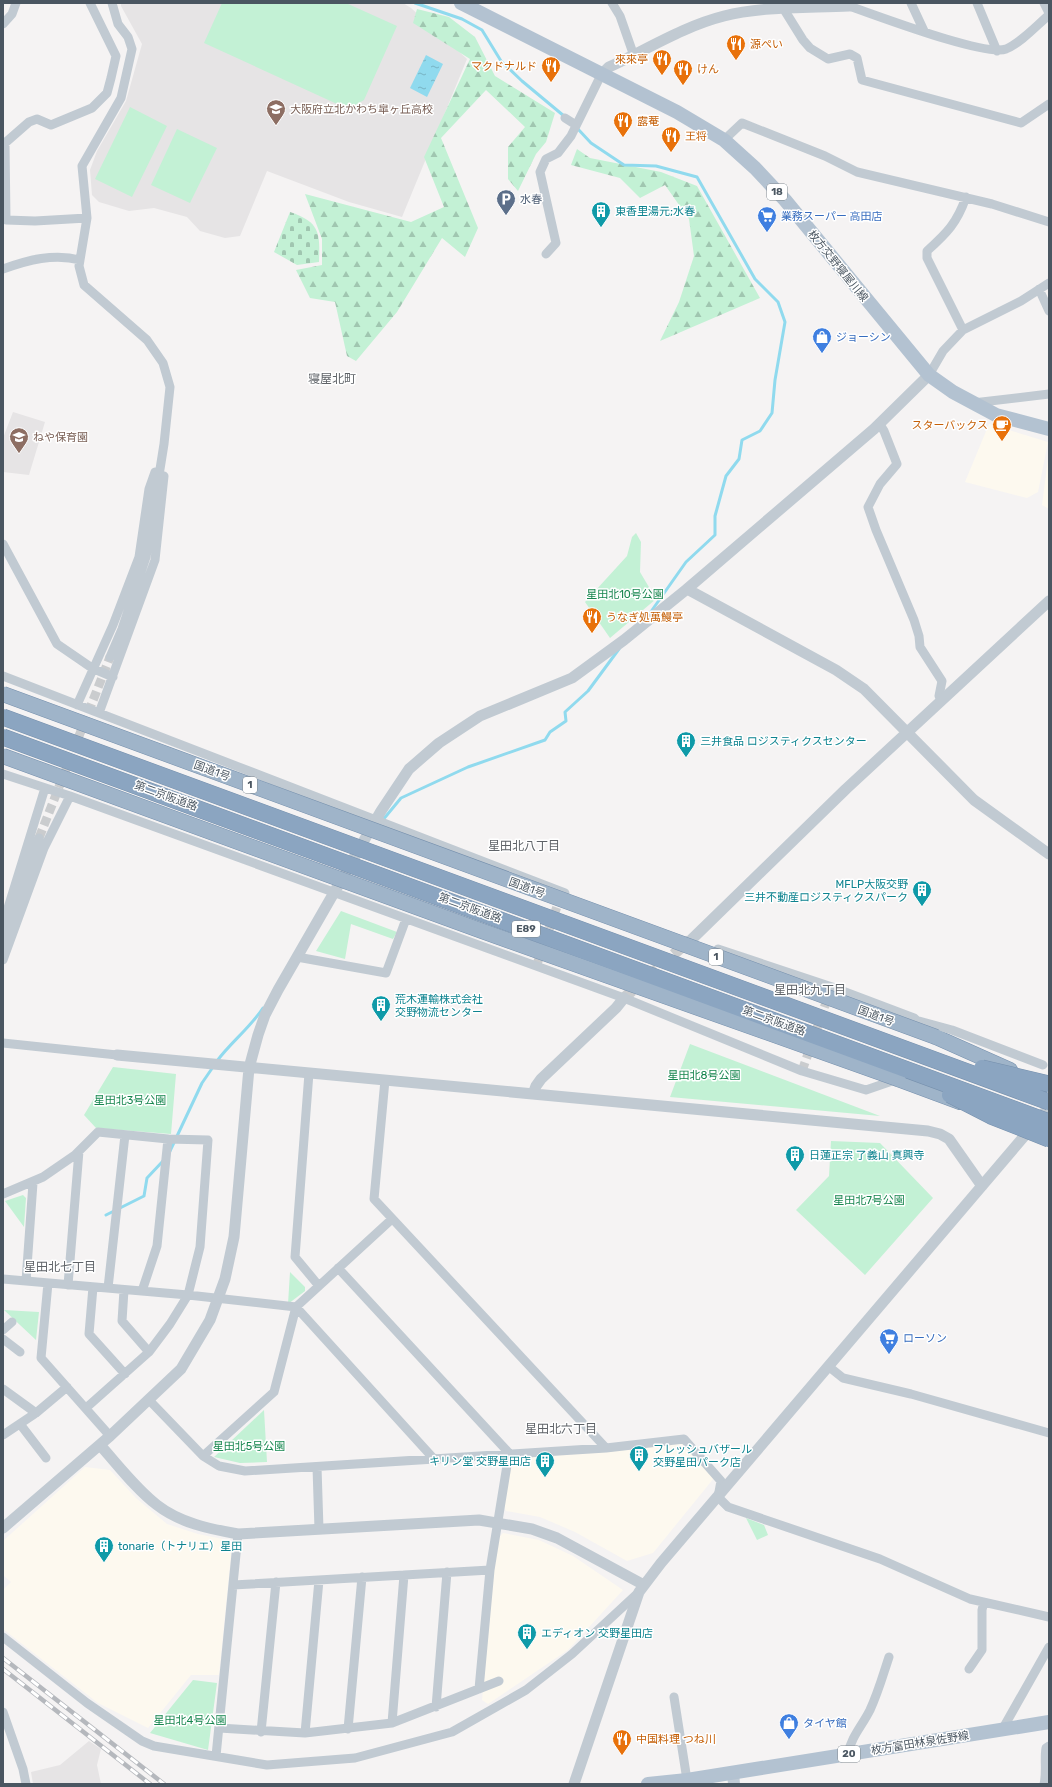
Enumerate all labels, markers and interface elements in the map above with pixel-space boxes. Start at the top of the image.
restaurant icon: 源ぺい [725,33,747,61]
place label: 源ぺい [750,38,783,51]
restaurant icon: 來來亭 [651,48,673,76]
place label: 來來亭 [615,53,648,66]
restaurant icon: マクドナルド [540,55,562,83]
restaurant icon: けん [672,58,694,86]
place label: マクドナルド [471,60,537,73]
place label: けん [697,63,719,76]
school or university icon: 大阪府立北かわち皐ヶ丘高校 [265,98,287,126]
place label: 大阪府立北かわち皐ヶ丘高校 [290,103,433,116]
restaurant icon: 露菴 [612,110,634,138]
place label: 露菴 [637,115,659,128]
restaurant icon: 王将 [660,125,682,153]
place label: 王将 [685,130,707,143]
road number: 18 [767,184,787,200]
parking icon: 水春 [495,188,517,216]
place label: 水春 [520,193,542,206]
building icon: 東香里湯元;水春 [590,200,612,228]
place label: 東香里湯元;水春 [615,205,695,218]
supermarket icon: 業務スーパー 高田店 [756,205,778,233]
place label: 業務スーパー 高田店 [781,210,883,223]
street label: 枚方交野寝屋川線 [805,228,871,304]
shop icon: ジョーシン [811,326,833,354]
place label: ジョーシン [836,331,891,344]
district label: 寝屋北町 [308,372,356,386]
cafe icon: スターバックス [991,414,1013,442]
place label: スターバックス [911,419,988,432]
school or university icon: ねや保育園 [8,426,30,454]
place label: ねや保育園 [33,431,88,444]
park label: 星田北10号公園 [586,588,664,601]
restaurant icon: うなぎ処萬鰻亭 [581,606,603,634]
place label: うなぎ処萬鰻亭 [606,611,683,624]
building icon: 三井食品 ロジスティクスセンター [675,730,697,758]
place label: 三井食品 ロジスティクスセンター [700,735,867,748]
street label: 国道1号 [192,758,232,784]
road number: 1 [243,777,257,793]
street label: 第二京阪道路 [133,779,199,813]
district label: 星田北八丁目 [488,839,560,853]
street label: 国道1号 [507,875,547,901]
place label: MFLP大阪交野 三井不動産ロジスティクスパーク [744,878,908,904]
building icon: MFLP大阪交野 三井不動産ロジスティクスパーク [911,879,933,907]
street label: 第二京阪道路 [437,891,503,925]
road number: E89 [512,921,540,937]
road number: 1 [709,949,723,965]
district label: 星田北九丁目 [774,983,846,997]
place label: 荒木運輸株式会社 交野物流センター [395,993,483,1019]
building icon: 荒木運輸株式会社 交野物流センター [370,994,392,1022]
street label: 国道1号 [856,1003,896,1029]
street label: 第二京阪道路 [741,1004,807,1038]
park label: 星田北8号公園 [668,1069,741,1082]
park label: 星田北3号公園 [94,1094,166,1107]
building icon: 日蓮正宗 了義山 真興寺 [784,1144,806,1172]
place label: 日蓮正宗 了義山 真興寺 [809,1149,924,1162]
park label: 星田北7号公園 [833,1194,905,1207]
district label: 星田北七丁目 [24,1260,96,1274]
supermarket icon: ローソン [878,1327,900,1355]
place label: ローソン [903,1332,947,1345]
district label: 星田北六丁目 [525,1422,597,1436]
park label: 星田北5号公園 [213,1440,285,1453]
place label: フレッシュバザール 交野星田パーク店 [653,1443,752,1469]
building icon: フレッシュバザール 交野星田パーク店 [628,1444,650,1472]
building icon: キリン堂 交野星田店 [534,1450,556,1478]
place label: キリン堂 交野星田店 [429,1455,531,1468]
building icon: tonarie（トナリエ）星田 [93,1535,115,1563]
place label: tonarie（トナリエ）星田 [118,1540,242,1553]
building icon: エディオン 交野星田店 [516,1622,538,1650]
place label: エディオン 交野星田店 [541,1627,653,1640]
shop icon: タイヤ館 [778,1712,800,1740]
park label: 星田北4号公園 [154,1714,226,1727]
place label: タイヤ館 [803,1717,847,1730]
restaurant icon: 中国料理 つね川 [611,1728,633,1756]
street label: 枚方富田林泉佐野線 [870,1729,970,1757]
place label: 中国料理 つね川 [636,1733,716,1746]
road number: 20 [838,1746,860,1762]

